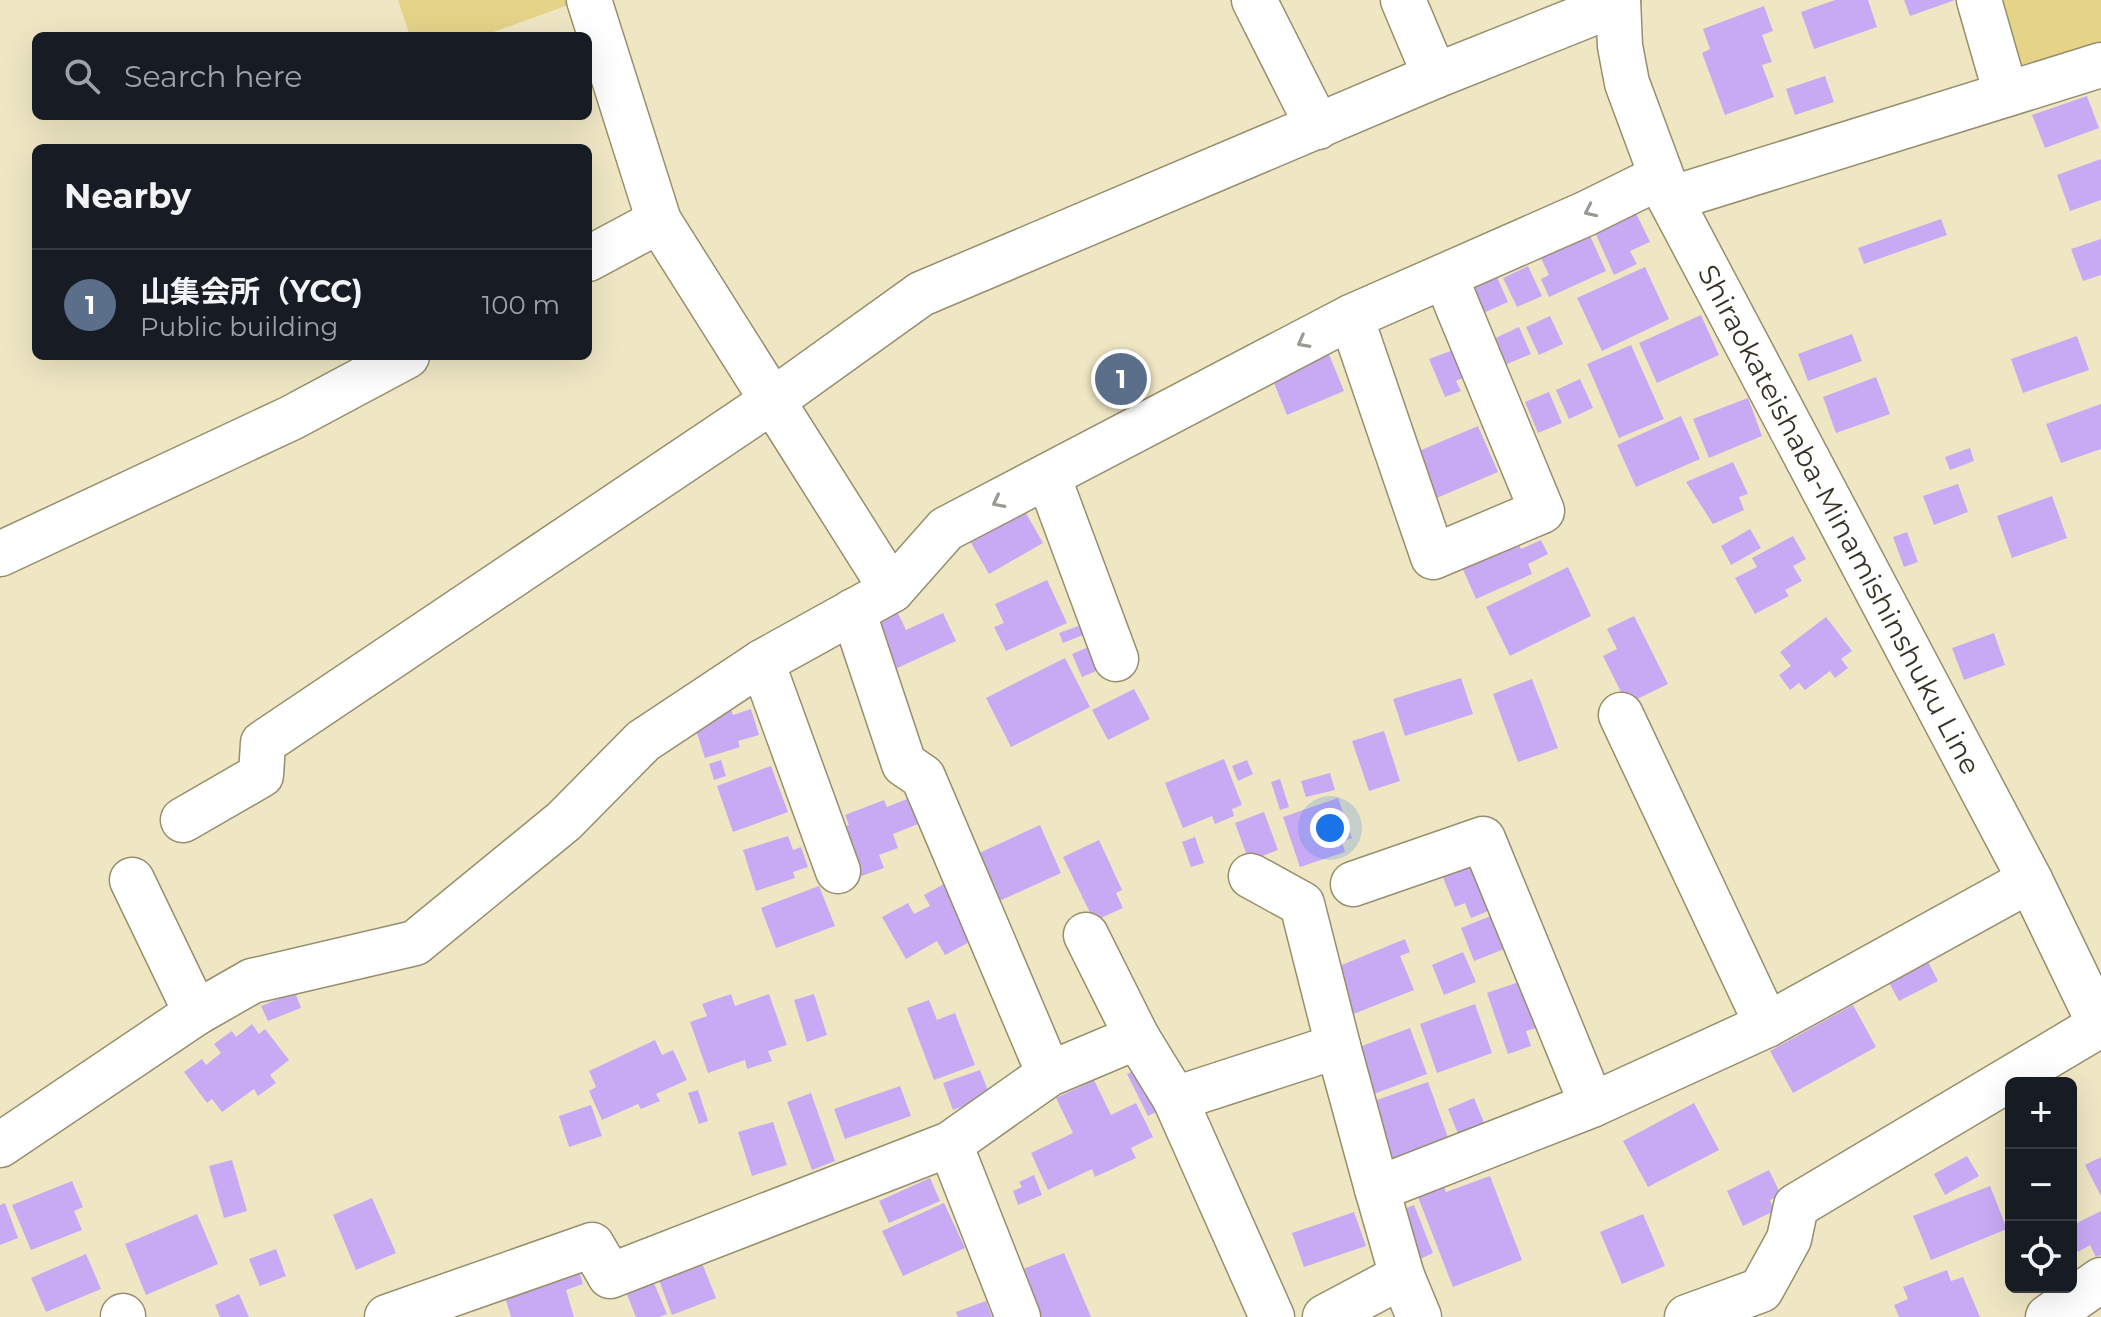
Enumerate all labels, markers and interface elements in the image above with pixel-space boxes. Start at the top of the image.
search box [32,32,592,120]
icon: search [60,54,104,98]
text: Search here [124,58,302,95]
text: Nearby [64,175,191,217]
one-way arrow [1584,201,1598,217]
street label: Shiraokateishaba-Minamishinshuku Line [1691,259,1988,780]
text: 山集会所（YCC) [140,273,363,310]
text: 1 [85,289,95,321]
text: 100 m [482,289,560,321]
text: Public building [140,311,338,343]
one-way arrow [1296,333,1311,348]
pin: 1 [1095,349,1147,409]
one-way arrow [992,493,1006,508]
your location [1310,808,1350,848]
map controls [2005,1077,2077,1293]
button: + [2005,1077,2077,1149]
button: − [2005,1149,2077,1221]
button: locate [2005,1221,2077,1293]

